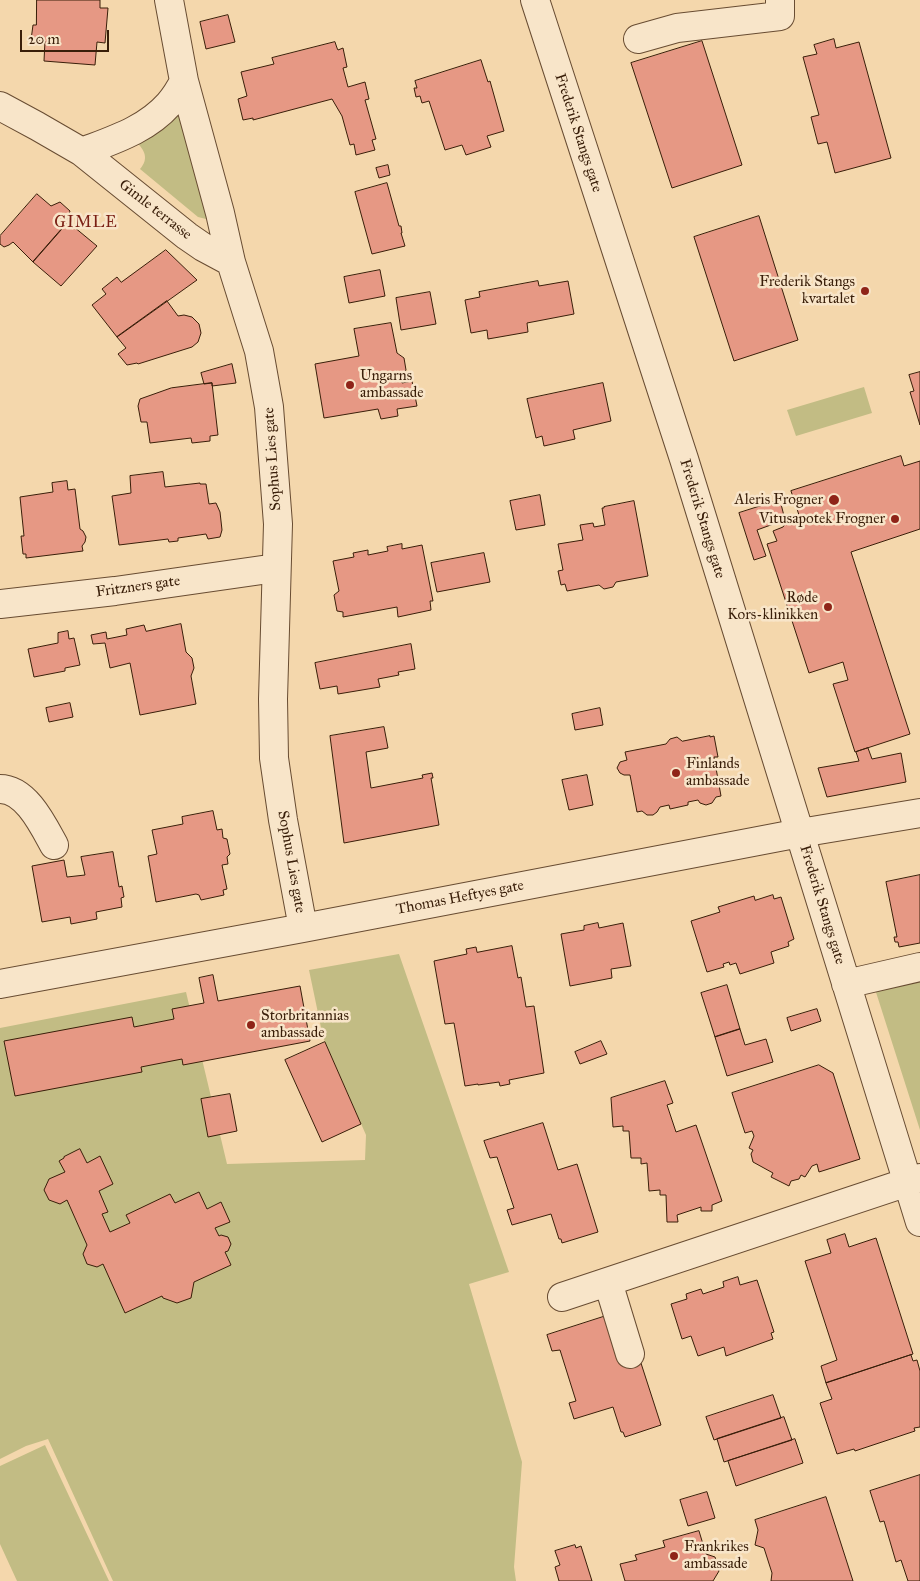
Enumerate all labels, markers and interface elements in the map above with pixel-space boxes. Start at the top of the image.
scale bar [22,20,111,52]
text: 20 m [28,30,60,48]
street label: Frederik Stangs gate [550,71,606,195]
street label: Gimle terrasse [115,176,195,244]
district label: GIMLE [54,213,118,233]
place label: Frederik Stangs kvartalet [759,273,855,308]
marker: Frederik Stangs kvartalet [859,285,871,297]
place label: Ungarns ambassade [360,367,424,402]
marker: Ungarns ambassade [344,379,356,391]
street label: Sophus Lies gate [260,407,286,511]
street label: Frederik Stangs gate [675,457,729,581]
place label: Aleris Frogner [735,491,823,509]
marker: Aleris Frogner [827,493,841,507]
place label: Vitusapotek Frogner [759,510,885,528]
marker: Vitusapotek Frogner [889,513,901,525]
street label: Fritzners gate [95,572,181,602]
place label: Røde Kors-klinikken [727,589,818,624]
marker: Røde Kors-klinikken [822,601,834,613]
place label: Finlands ambassade [686,755,750,790]
marker: Finlands ambassade [670,767,682,779]
street label: Sophus Lies gate [273,809,309,915]
street label: Frederik Stangs gate [795,843,849,967]
street label: Thomas Heftyes gate [394,877,526,919]
place label: Storbritannias ambassade [261,1007,349,1042]
marker: Storbritannias ambassade [245,1019,257,1031]
place label: Frankrikes ambassade [684,1538,749,1573]
marker: Frankrikes ambassade [668,1550,680,1562]

